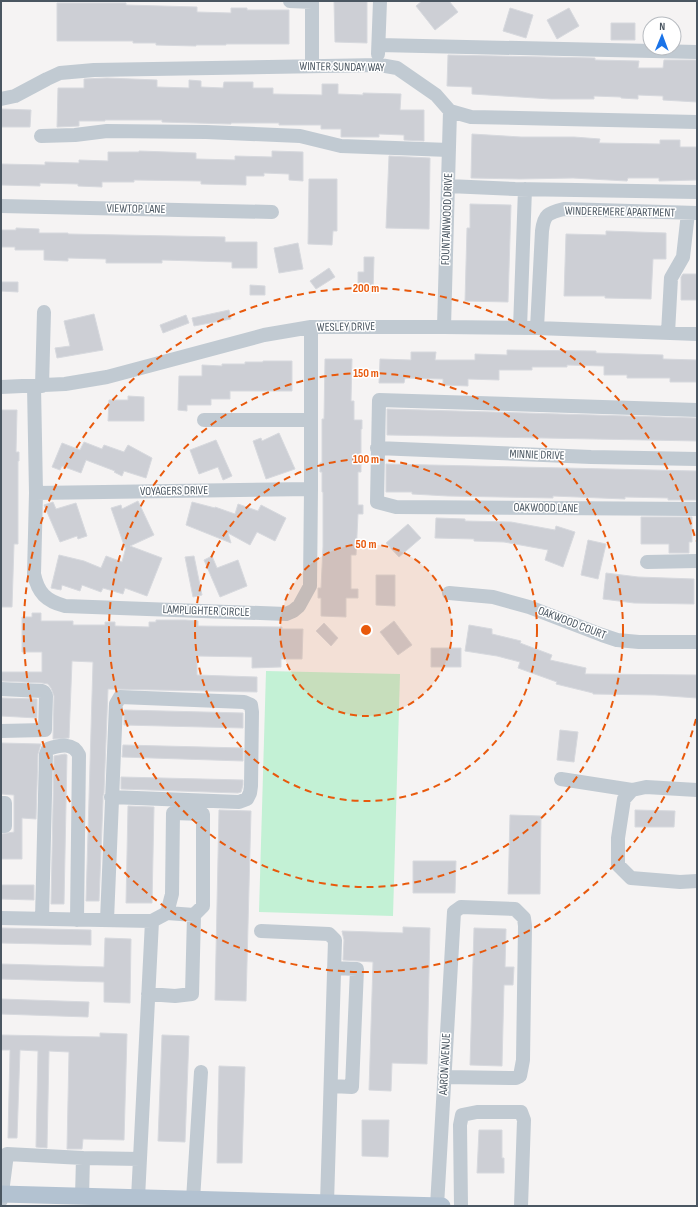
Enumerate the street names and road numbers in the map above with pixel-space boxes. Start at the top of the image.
street label: WINTER SUNDAY WAY [299,59,385,75]
street label: FOUNTAINWOOD DRIVE [438,173,456,265]
street label: VIEWTOP LANE [106,201,166,217]
street label: WINDEREMERE APARTMENT [565,204,676,220]
street label: WESLEY DRIVE [317,319,375,335]
street label: MINNIE DRIVE [509,447,565,463]
street label: VOYAGERS DRIVE [140,483,208,499]
street label: OAKWOOD LANE [513,500,579,516]
street label: LAMPLIGHTER CIRCLE [162,602,250,620]
street label: OAKWOOD COURT [536,603,608,643]
street label: AARON AVENUE [436,1033,454,1096]

